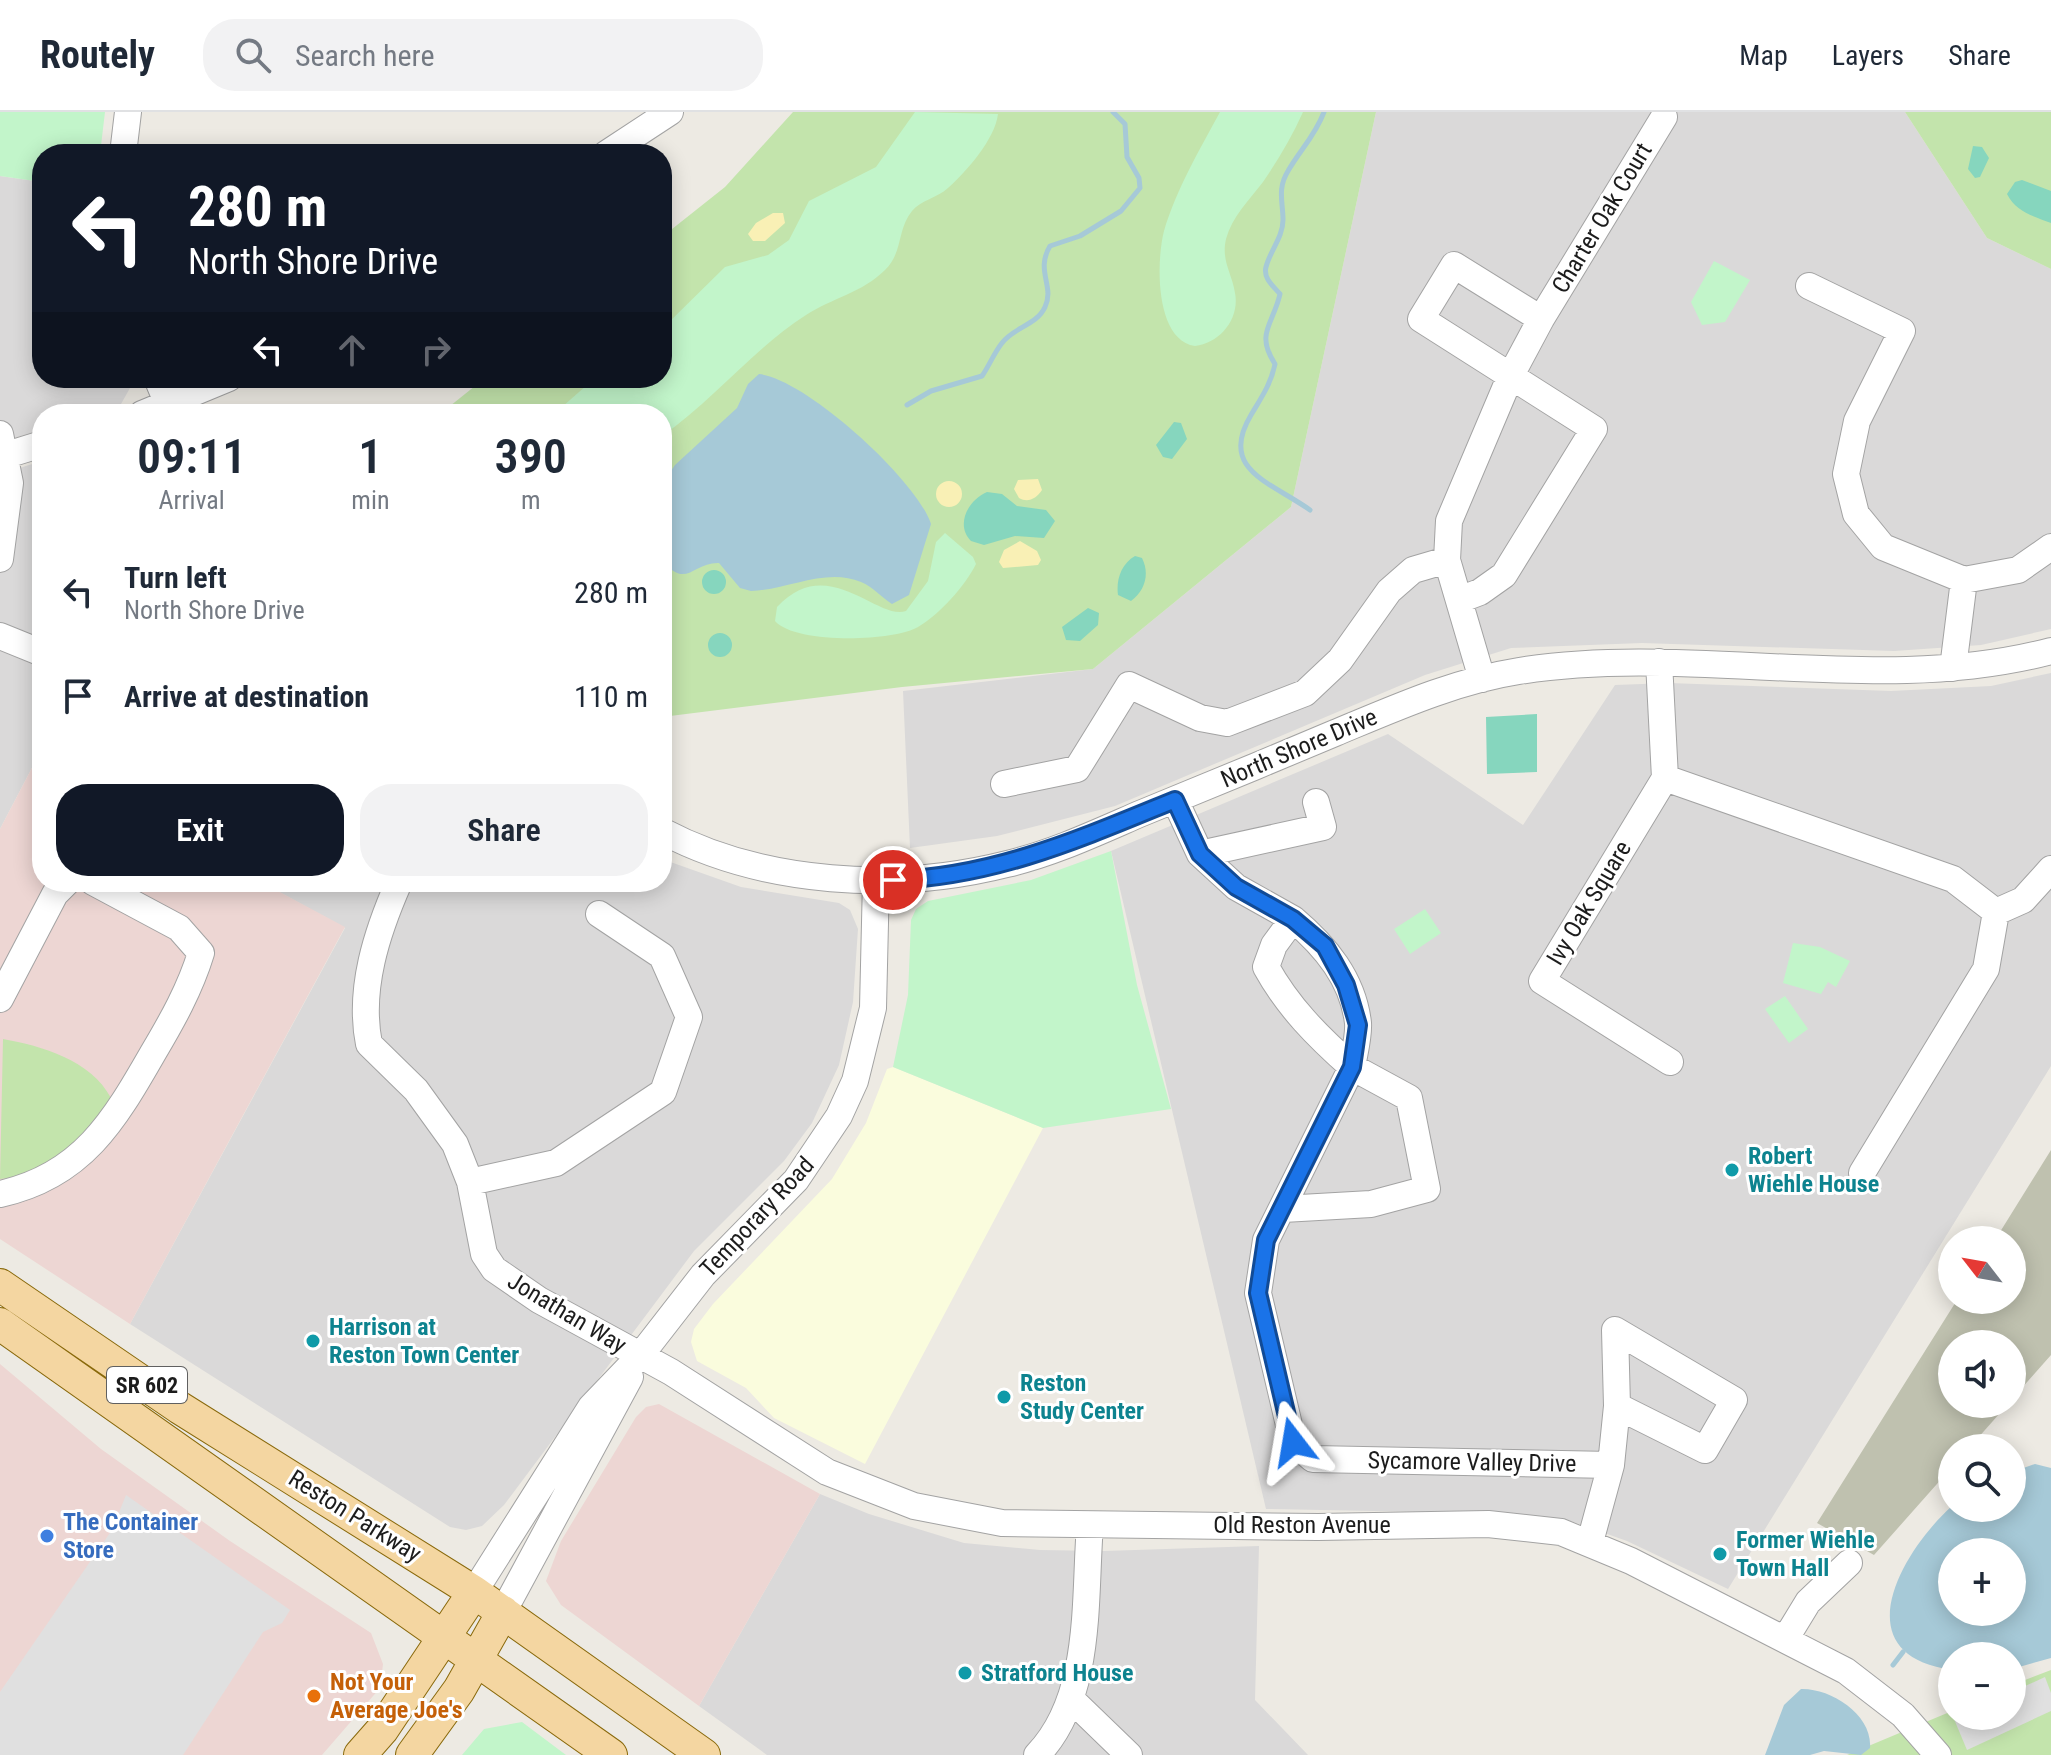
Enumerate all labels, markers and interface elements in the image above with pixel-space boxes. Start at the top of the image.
search box [203,19,763,91]
text: Routely [40,33,155,77]
icon: search [231,33,275,77]
text: Search here [295,38,435,73]
text: Map [1739,39,1788,72]
text: Layers [1832,39,1904,72]
text: Share [1948,39,2011,72]
street label: Charter Oak Court [1546,138,1658,298]
text: 280 m [188,174,327,240]
icon: left [56,176,160,280]
text: North Shore Drive [188,241,438,283]
icon: left [246,328,290,372]
icon: ahead [330,328,374,372]
icon: right [414,328,458,372]
text: 09:11 [137,428,246,485]
text: 1 [358,428,382,485]
text: 390 [495,428,567,485]
text: Arrival [159,485,225,515]
text: min [351,485,389,515]
text: m [521,485,541,515]
text: Turn left [124,560,227,595]
icon: left [56,570,100,614]
text: 280 m [574,575,648,610]
text: North Shore Drive [124,595,305,625]
icon: arrive [56,674,100,718]
text: Arrive at destination [124,679,369,714]
text: 110 m [574,679,648,714]
street label: North Shore Drive [1217,703,1381,793]
button: Exit [56,784,344,876]
button: Share [360,784,648,876]
street label: Ivy Oak Square [1541,836,1637,970]
pin [859,846,927,914]
icon: arrive [871,858,915,902]
place label: Robert Wiehle House [1748,1142,1879,1198]
street label: Temporary Road [694,1151,820,1283]
marker: Robert Wiehle House [1723,1161,1741,1179]
north arrow [1938,1226,2026,1314]
map controls [1938,1226,2026,1730]
street label: Jonathan Way [503,1267,631,1359]
place label: Harrison at Reston Town Center [329,1313,519,1369]
button: sound [1938,1330,2026,1418]
marker: Harrison at Reston Town Center [304,1332,322,1350]
road number: SR 602 [107,1367,187,1403]
place label: Reston Study Center [1020,1369,1144,1425]
marker: Reston Study Center [995,1388,1013,1406]
position arrow [1251,1400,1335,1484]
button: search [1938,1434,2026,1522]
street label: Sycamore Valley Drive [1367,1446,1577,1478]
street label: Reston Parkway [284,1464,426,1568]
place label: The Container Store [63,1508,198,1564]
street label: Old Reston Avenue [1213,1511,1391,1539]
place label: Former Wiehle Town Hall [1736,1526,1875,1582]
marker: The Container Store [38,1527,56,1545]
button: + [1938,1538,2026,1626]
marker: Former Wiehle Town Hall [1711,1545,1729,1563]
button: − [1938,1642,2026,1730]
place label: Stratford House [981,1659,1133,1687]
marker: Stratford House [956,1664,974,1682]
place label: Not Your Average Joe's [330,1668,463,1724]
marker: Not Your Average Joe's [305,1687,323,1705]

